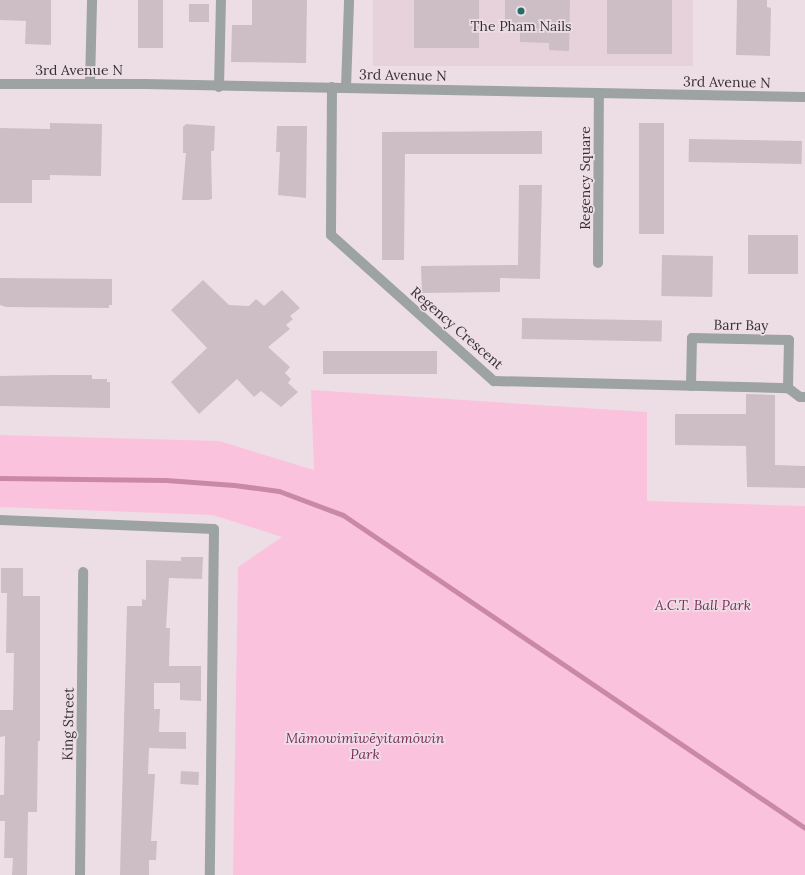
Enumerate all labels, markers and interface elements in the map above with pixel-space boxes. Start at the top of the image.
marker: The Pham Nails [516,6,526,16]
place label: The Pham Nails [471,18,571,34]
street label: 3rd Avenue N [35,62,123,78]
street label: 3rd Avenue N [359,66,447,84]
street label: 3rd Avenue N [683,73,771,91]
street label: Regency Square [577,126,593,230]
street label: Regency Crescent [407,283,507,373]
street label: Barr Bay [713,316,769,334]
park label: A.C.T. Ball Park [655,597,751,613]
street label: King Street [59,687,77,761]
park label: Māmowimīwēyitamōwin Park [286,730,444,762]

